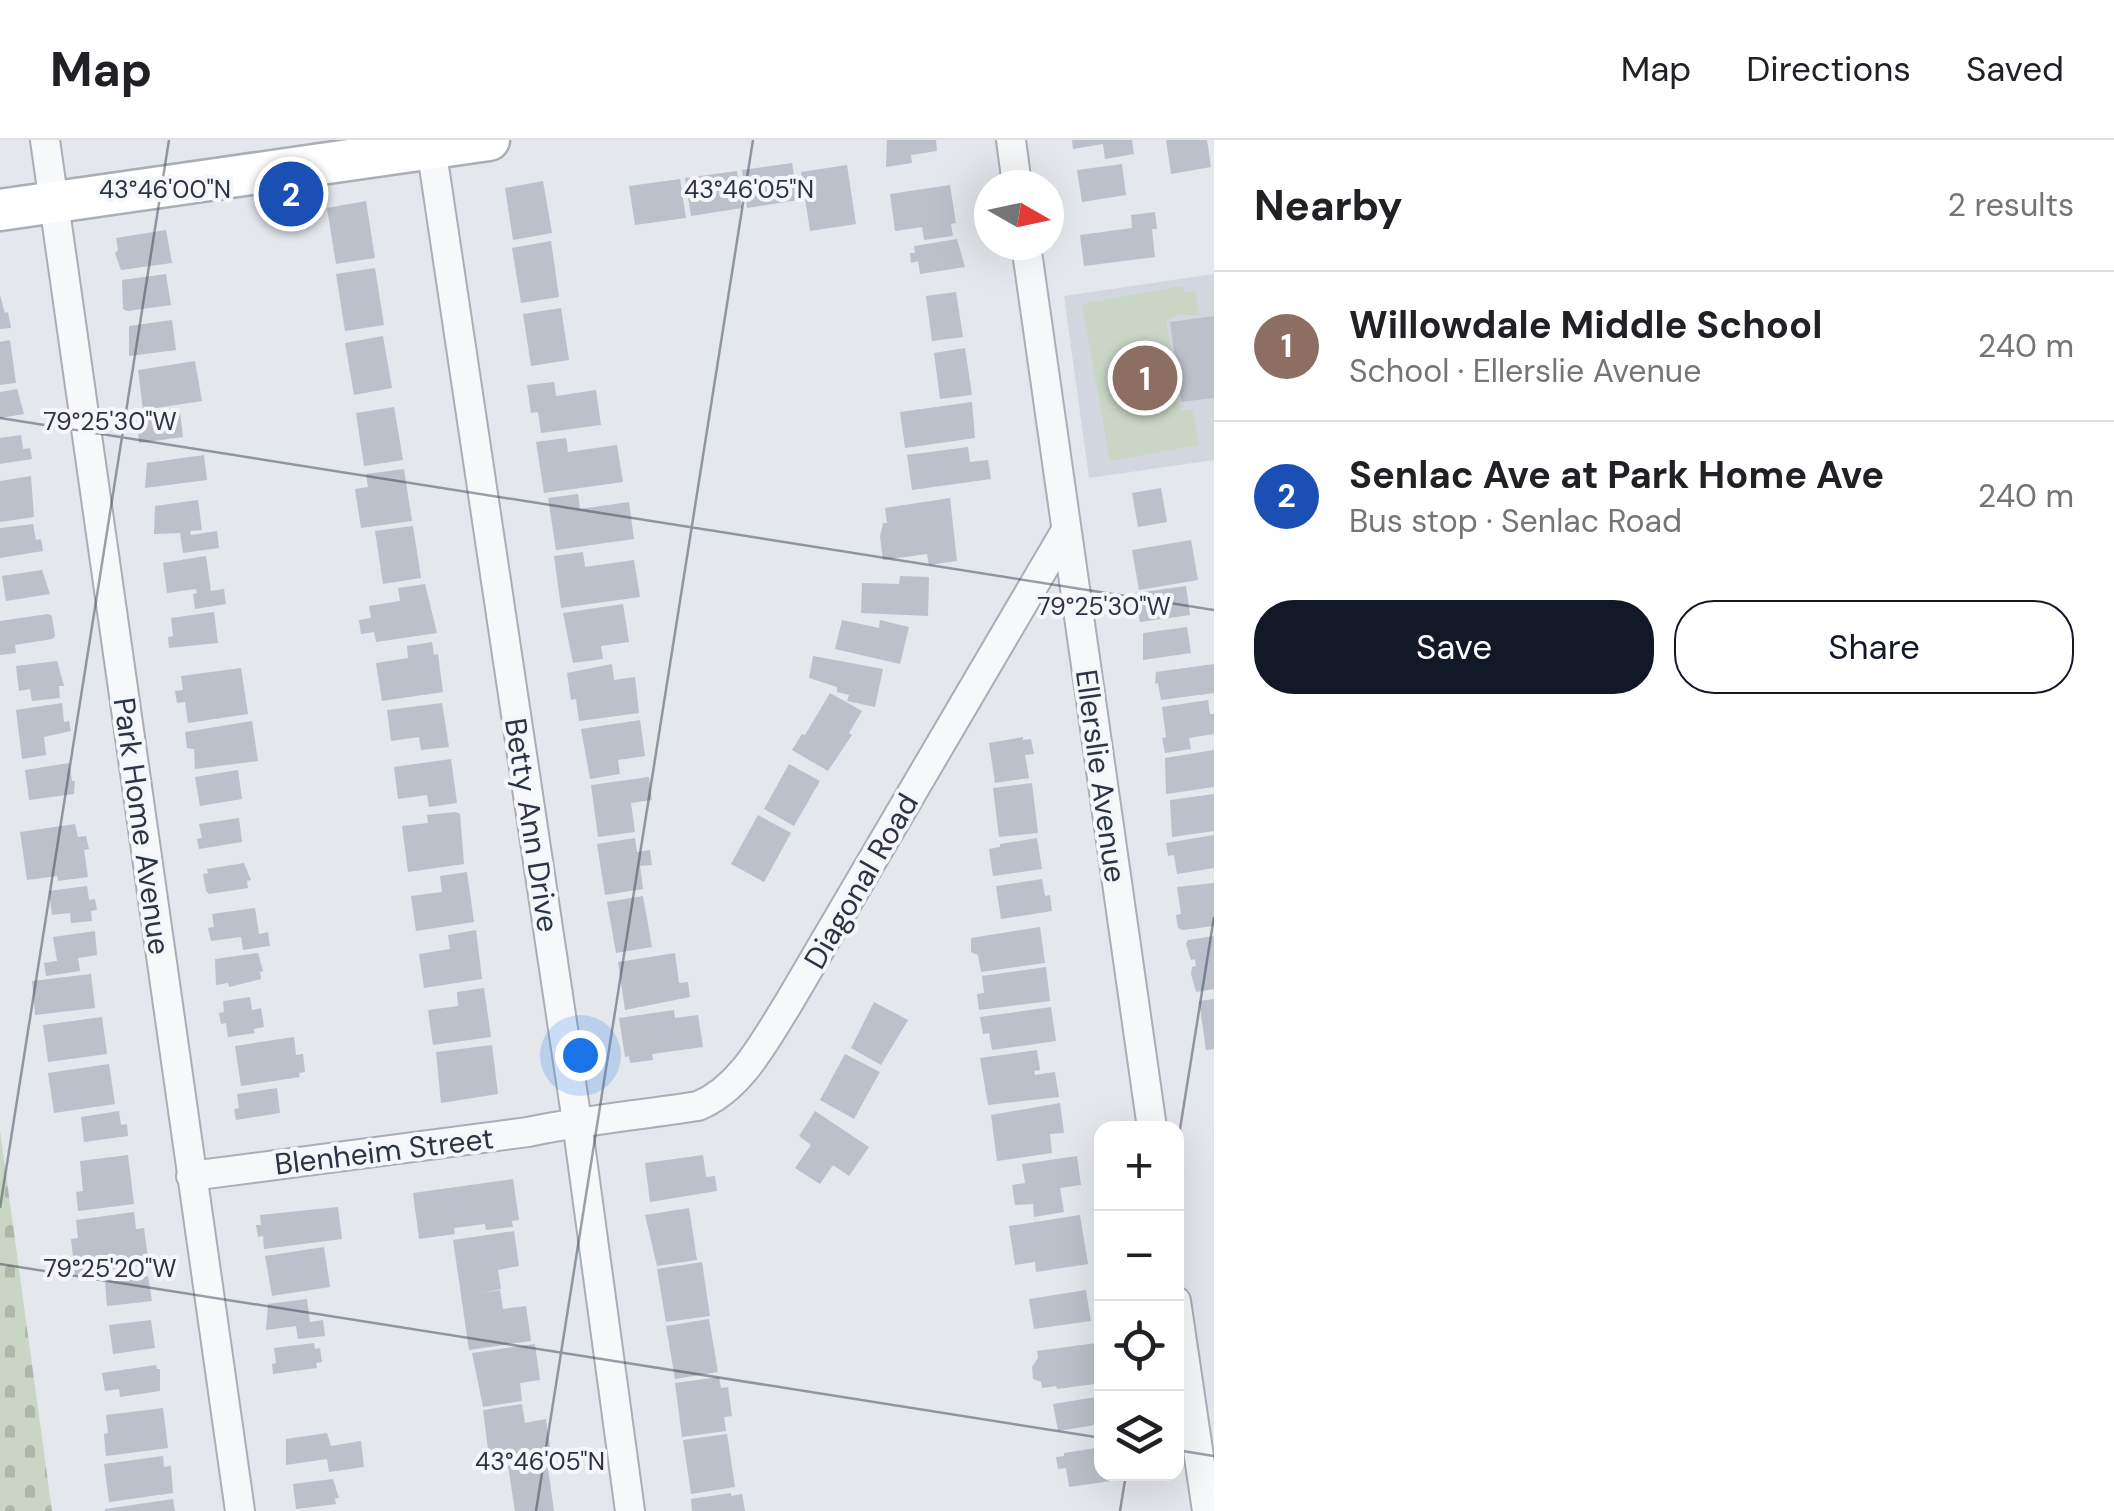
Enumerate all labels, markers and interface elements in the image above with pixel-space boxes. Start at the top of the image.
text: Map [50,38,152,101]
text: Map [1621,46,1691,92]
text: Directions [1746,46,1911,92]
text: Saved [1966,46,2064,92]
pin: 2 [258,157,324,232]
north arrow [974,170,1064,260]
text: 43°46'00"N [99,173,231,206]
text: 43°46'05"N [684,173,814,206]
text: Nearby [1254,178,1403,233]
text: 2 results [1948,184,2074,226]
text: Willowdale Middle School [1349,300,1822,350]
text: 1 [1281,325,1292,367]
text: 240 m [1978,325,2074,367]
pin: 1 [1112,340,1178,416]
text: School · Ellerslie Avenue [1349,350,1701,392]
text: 79°25'30"W [43,405,177,438]
text: Senlac Ave at Park Home Ave [1349,450,1884,500]
text: 2 [1277,475,1296,517]
text: 240 m [1978,475,2074,517]
text: Bus stop · Senlac Road [1349,500,1682,542]
text: 79°25'30"W [1037,590,1171,623]
button: Save [1254,600,1654,694]
button: Share [1674,600,2074,694]
street label: Ellerslie Avenue [1067,667,1135,885]
street label: Park Home Avenue [105,695,179,957]
street label: Betty Ann Drive [496,715,568,935]
street label: Diagonal Road [795,786,927,976]
your location [555,1030,606,1081]
street label: Blenheim Street [272,1118,496,1184]
map controls [1094,1121,1184,1481]
button: + [1094,1121,1184,1211]
button: − [1094,1211,1184,1301]
text: 79°25'20"W [44,1252,176,1285]
button: locate [1094,1301,1184,1391]
button: layers [1094,1391,1184,1481]
text: 43°46'05"N [475,1445,605,1478]

